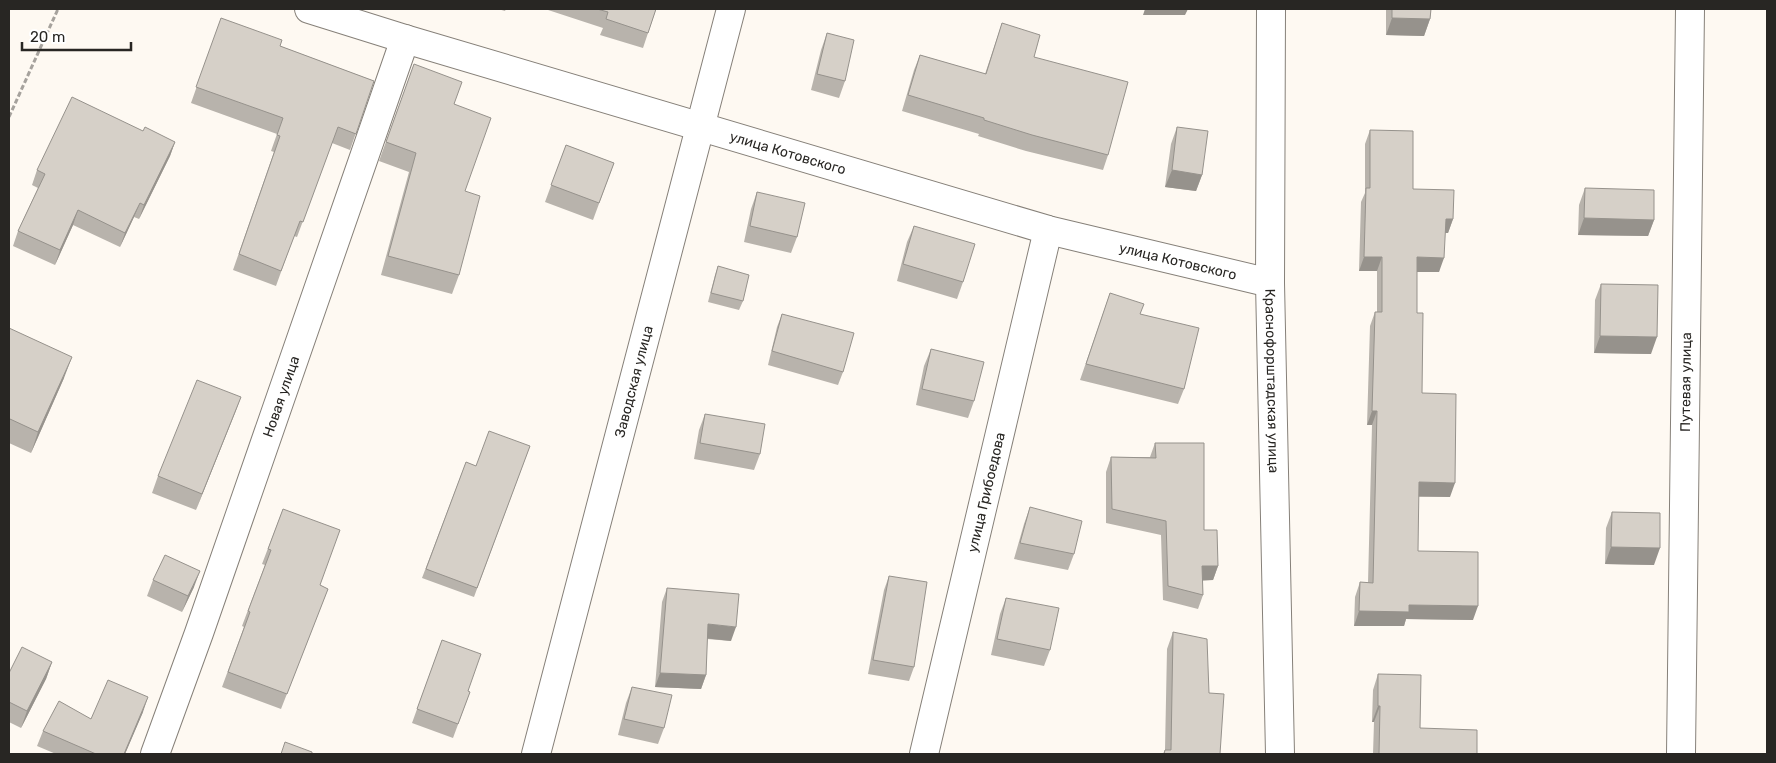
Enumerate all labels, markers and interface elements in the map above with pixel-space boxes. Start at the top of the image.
scale bar [22,20,131,52]
text: 20 m [30,28,65,46]
street label: улица Котовского [728,128,848,178]
street label: улица Котовского [1117,239,1238,284]
street label: Краснофорштадская улица [1261,289,1282,473]
street label: Заводская улица [611,324,657,440]
street label: Путевая улица [1677,332,1695,432]
street label: Новая улица [260,354,303,440]
street label: улица Грибоедова [964,431,1009,554]

